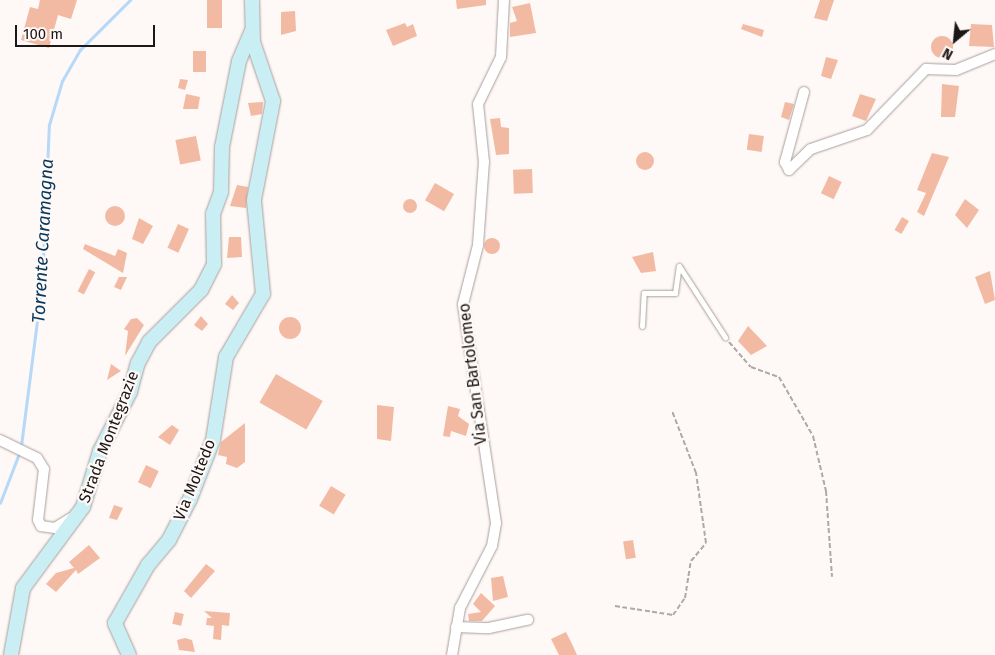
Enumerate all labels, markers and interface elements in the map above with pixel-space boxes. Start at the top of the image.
scale bar [18,15,158,47]
north arrow [930,15,980,65]
text: 100 m [23,25,63,43]
text: N [940,44,956,63]
water label: Torrente Caramagna [28,158,58,324]
street label: Via San Bartolomeo [455,302,491,446]
street label: Strada Montegrazie [75,368,143,506]
street label: Via Moltedo [170,437,220,523]

